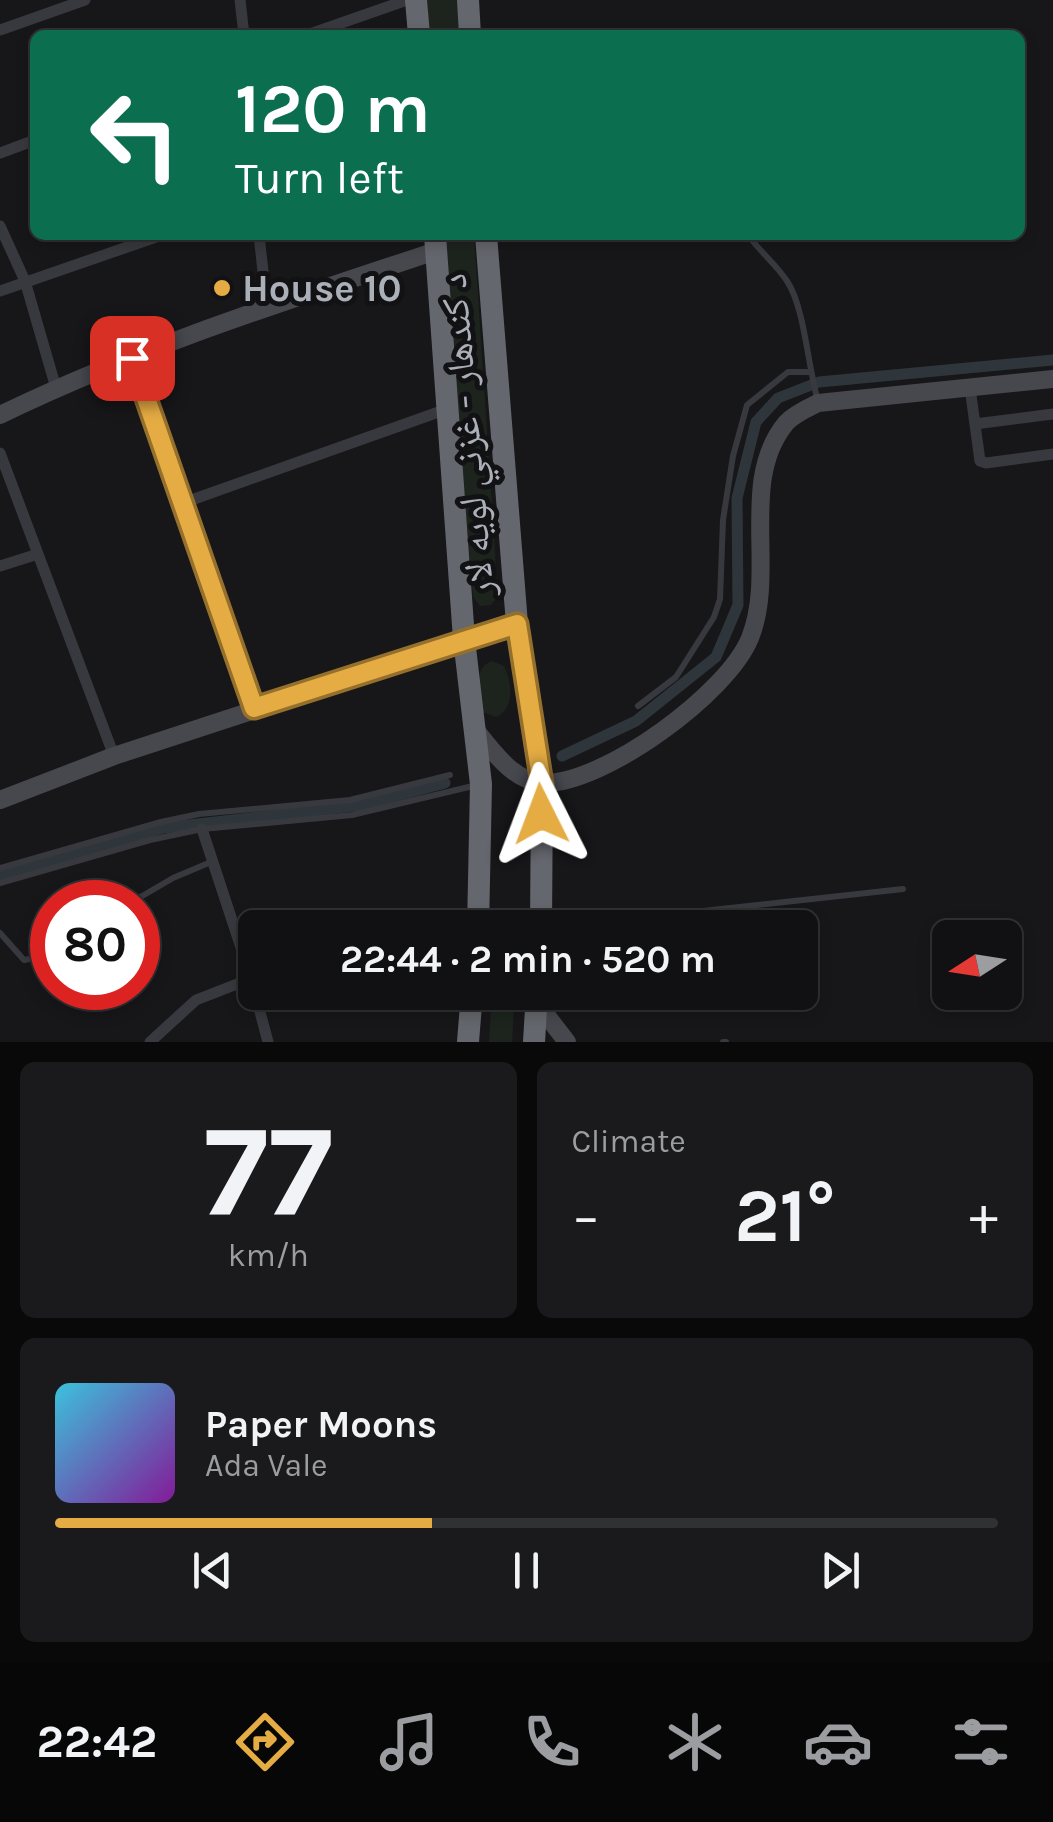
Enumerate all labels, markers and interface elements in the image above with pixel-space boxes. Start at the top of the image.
text: 120 m [235,68,431,150]
icon: left [70,70,200,200]
text: Turn left [235,152,404,204]
place label: House 10 [242,266,402,311]
street label: د کندهار - غزني لويه لار [430,271,510,599]
marker: House 10 [211,277,233,299]
pin [90,316,175,401]
icon: arrive [105,331,160,386]
position arrow [489,762,593,866]
speed limit sign: 80 [30,880,160,1010]
north arrow [932,920,1022,1010]
map controls [932,920,1022,1010]
text: 22:44 · 2 min · 520 m [340,937,716,982]
text: 77 [204,1096,333,1248]
text: Climate [572,1123,686,1160]
text: 21° [734,1172,835,1260]
text: − [572,1184,600,1248]
text: + [969,1184,998,1248]
text: km/h [228,1237,309,1274]
text: Paper Moons [205,1402,437,1447]
text: Ada Vale [205,1447,328,1484]
icon: previous [185,1543,240,1598]
icon: pause [499,1543,554,1598]
icon: next [813,1543,868,1598]
icon: directions [230,1707,300,1777]
icon: music [374,1707,444,1777]
icon: phone [517,1707,587,1777]
icon: climate [660,1707,730,1777]
icon: car [803,1707,873,1777]
icon: filters [946,1707,1016,1777]
text: 22:42 [37,1716,157,1768]

